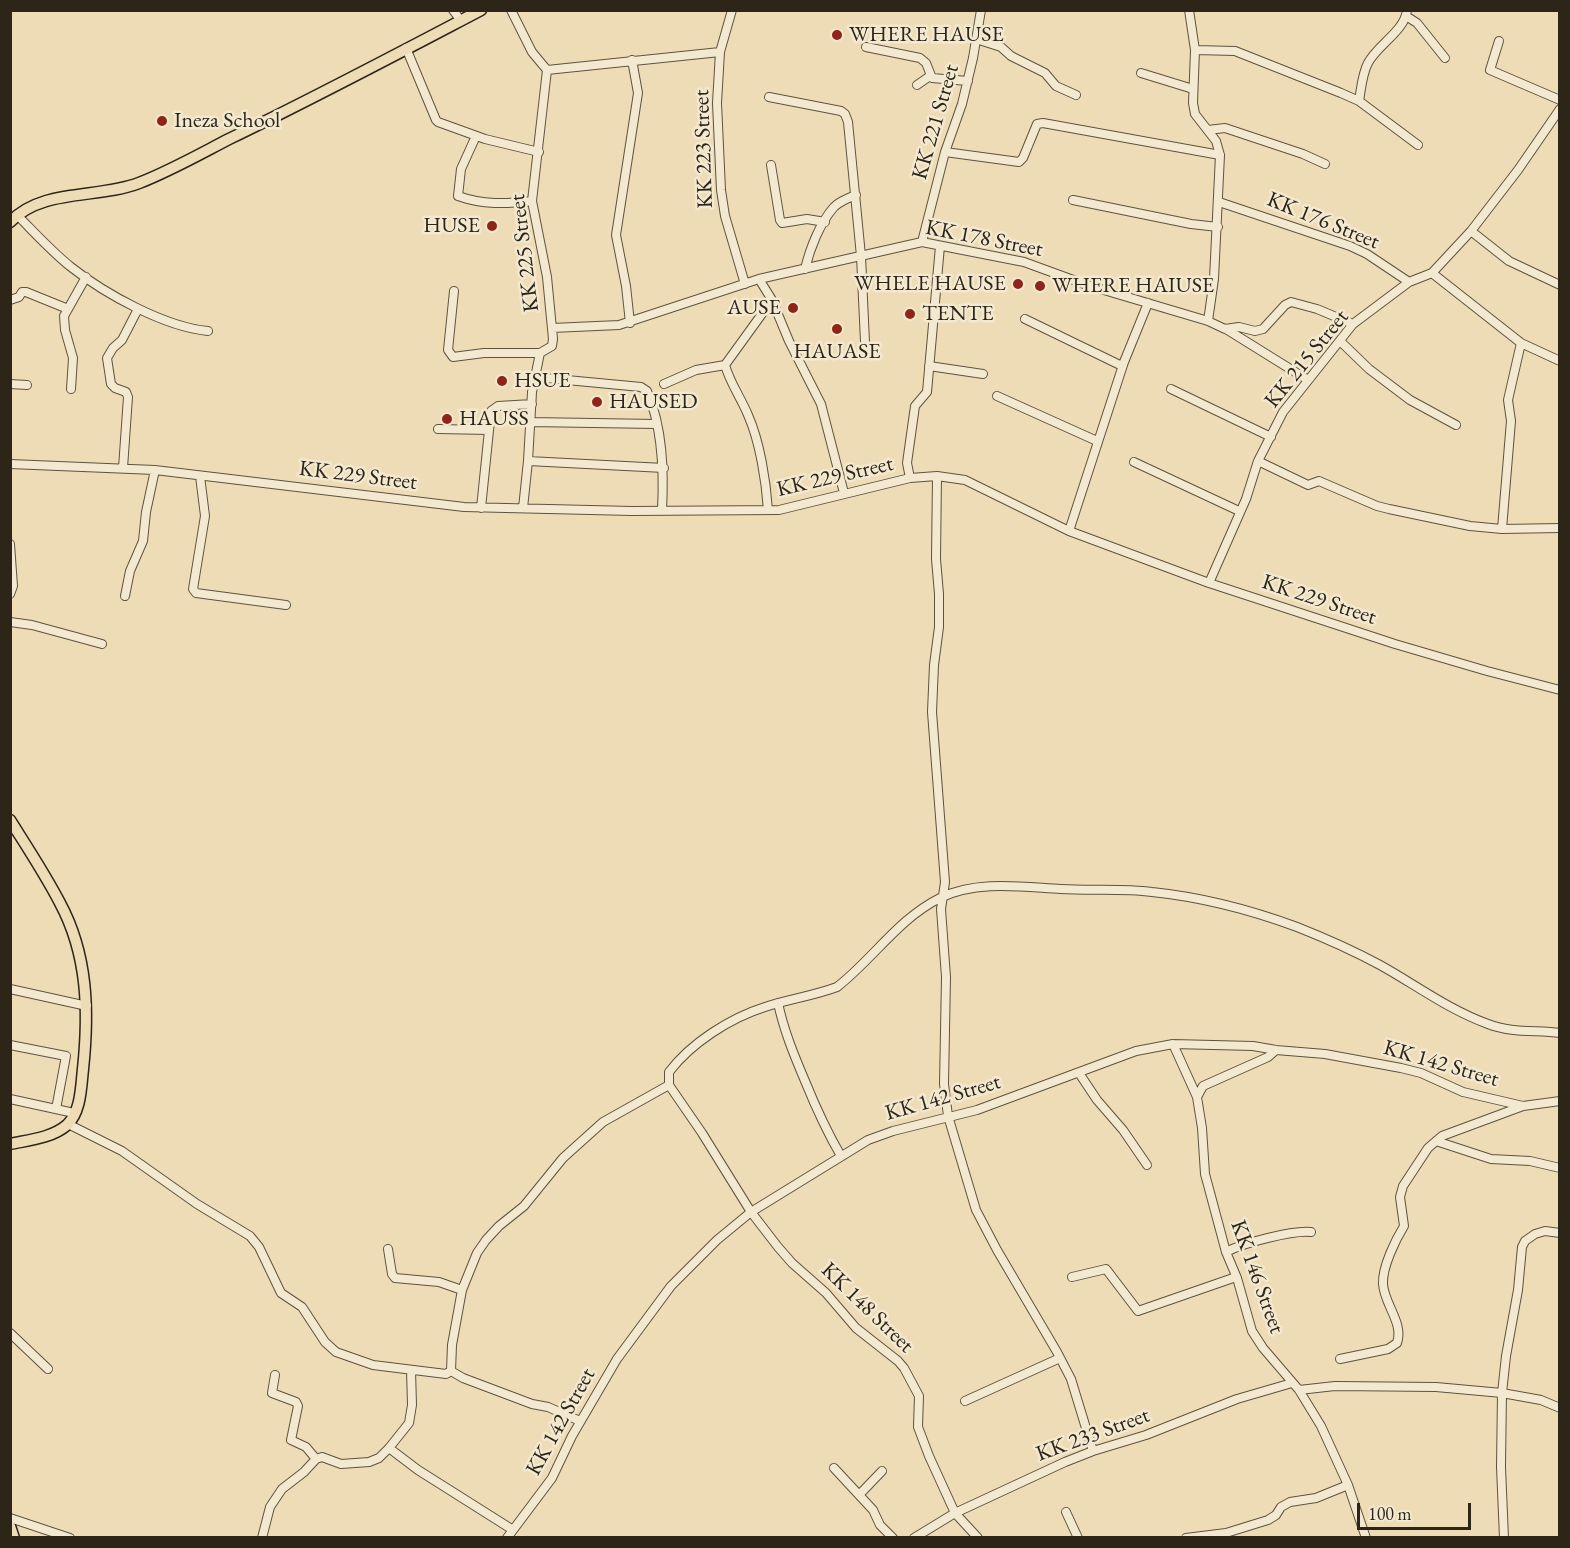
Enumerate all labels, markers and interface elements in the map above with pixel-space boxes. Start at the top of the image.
place label: WHERE HAUSE [849,22,1004,48]
marker: WHERE HAUSE [830,28,844,42]
street label: KK 221 Street [907,61,965,183]
street label: KK 223 Street [689,89,719,209]
place label: Ineza School [174,108,280,134]
marker: Ineza School [155,114,169,128]
street label: KK 176 Street [1263,187,1383,255]
street label: KK 225 Street [505,192,545,314]
place label: HUSE [423,213,480,239]
street label: KK 178 Street [923,215,1045,263]
marker: HUSE [485,219,499,233]
place label: WHELE HAUSE [854,271,1006,297]
place label: WHERE HAIUSE [1052,273,1214,299]
marker: WHELE HAUSE [1011,277,1025,291]
marker: WHERE HAIUSE [1033,279,1047,293]
place label: AUSE [727,295,781,321]
marker: AUSE [786,301,800,315]
place label: TENTE [922,301,994,327]
street label: KK 215 Street [1259,305,1355,413]
marker: TENTE [903,307,917,321]
marker: HAUASE [830,322,844,336]
place label: HAUASE [793,339,881,365]
place label: HSUE [514,368,571,394]
marker: HSUE [495,374,509,388]
place label: HAUSED [609,389,698,415]
marker: HAUSED [590,395,604,409]
place label: HAUSS [459,406,529,432]
marker: HAUSS [440,412,454,426]
street label: KK 229 Street [774,451,896,503]
street label: KK 229 Street [297,456,419,496]
street label: KK 229 Street [1258,569,1380,631]
street label: KK 142 Street [1380,1035,1502,1093]
street label: KK 142 Street [882,1069,1004,1127]
street label: KK 146 Street [1224,1217,1290,1337]
street label: KK 148 Street [815,1257,919,1359]
street label: KK 142 Street [521,1364,601,1480]
street label: KK 233 Street [1033,1402,1153,1468]
scale bar [1360,1491,1474,1529]
text: 100 m [1368,1502,1412,1525]

